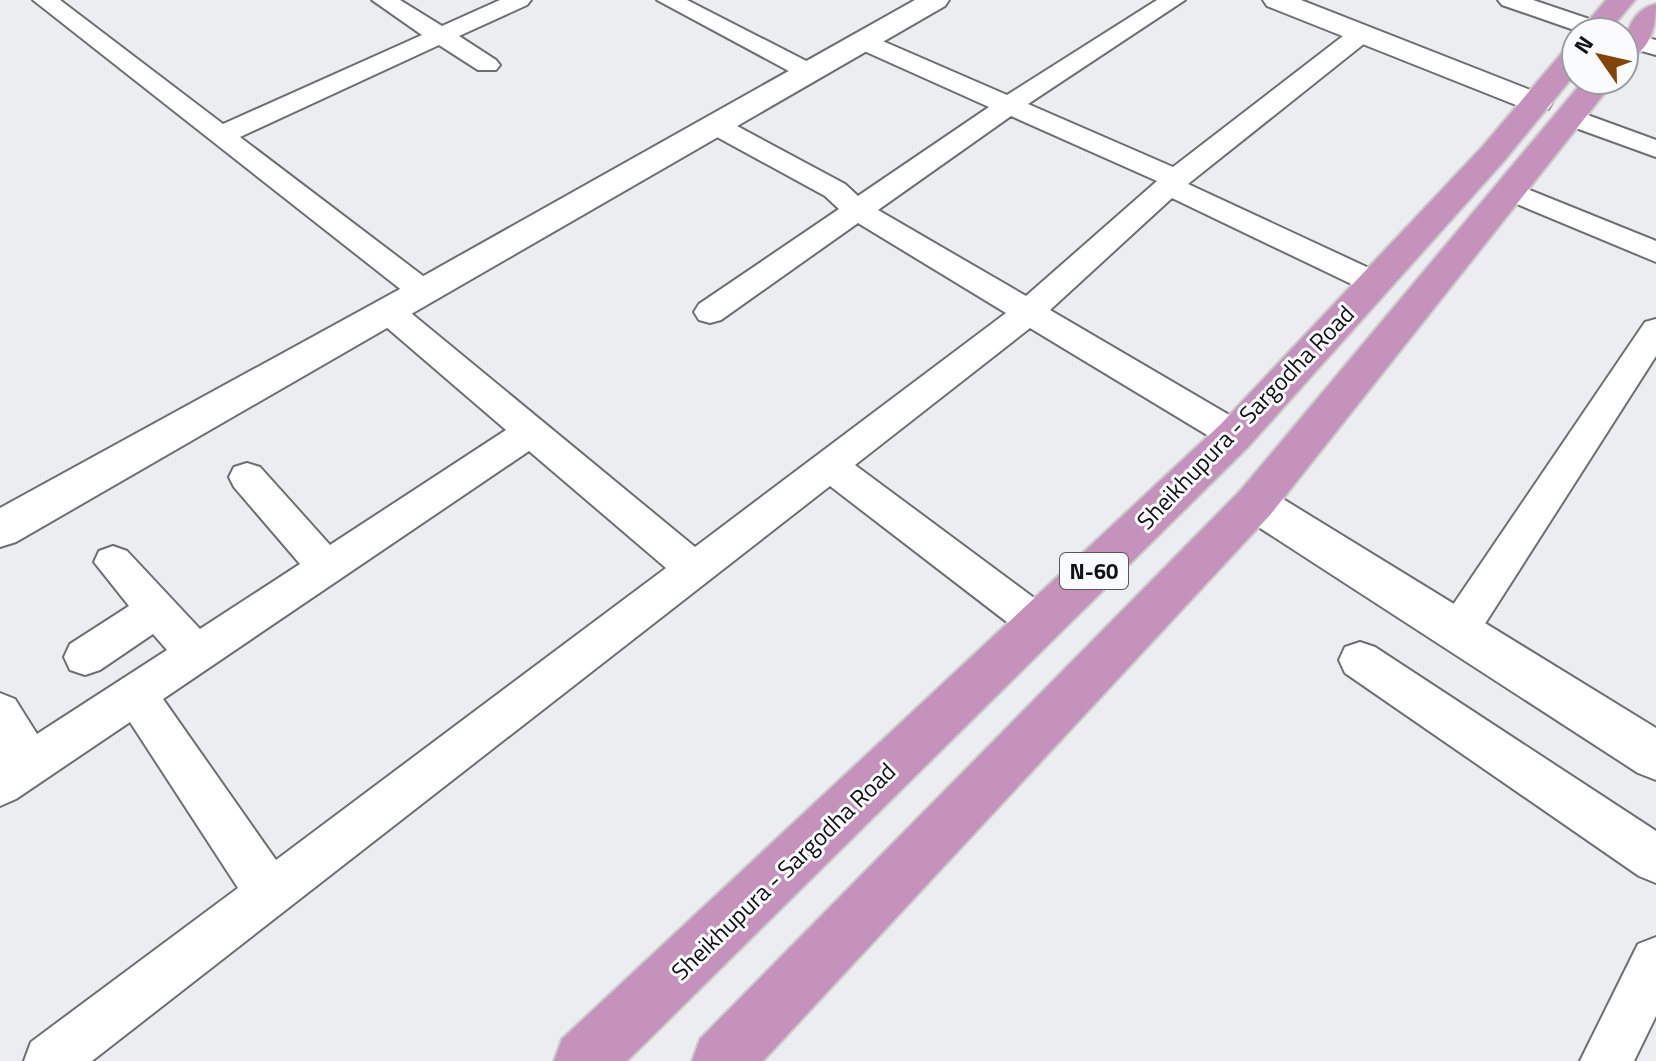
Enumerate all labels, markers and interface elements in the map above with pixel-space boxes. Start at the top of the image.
north arrow [1560,16,1640,96]
text: N [1565,29,1602,61]
street label: Sheikhupura - Sargodha Road [1128,297,1362,537]
road number: N-60 [1060,553,1128,589]
street label: Sheikhupura - Sargodha Road [663,754,903,988]

